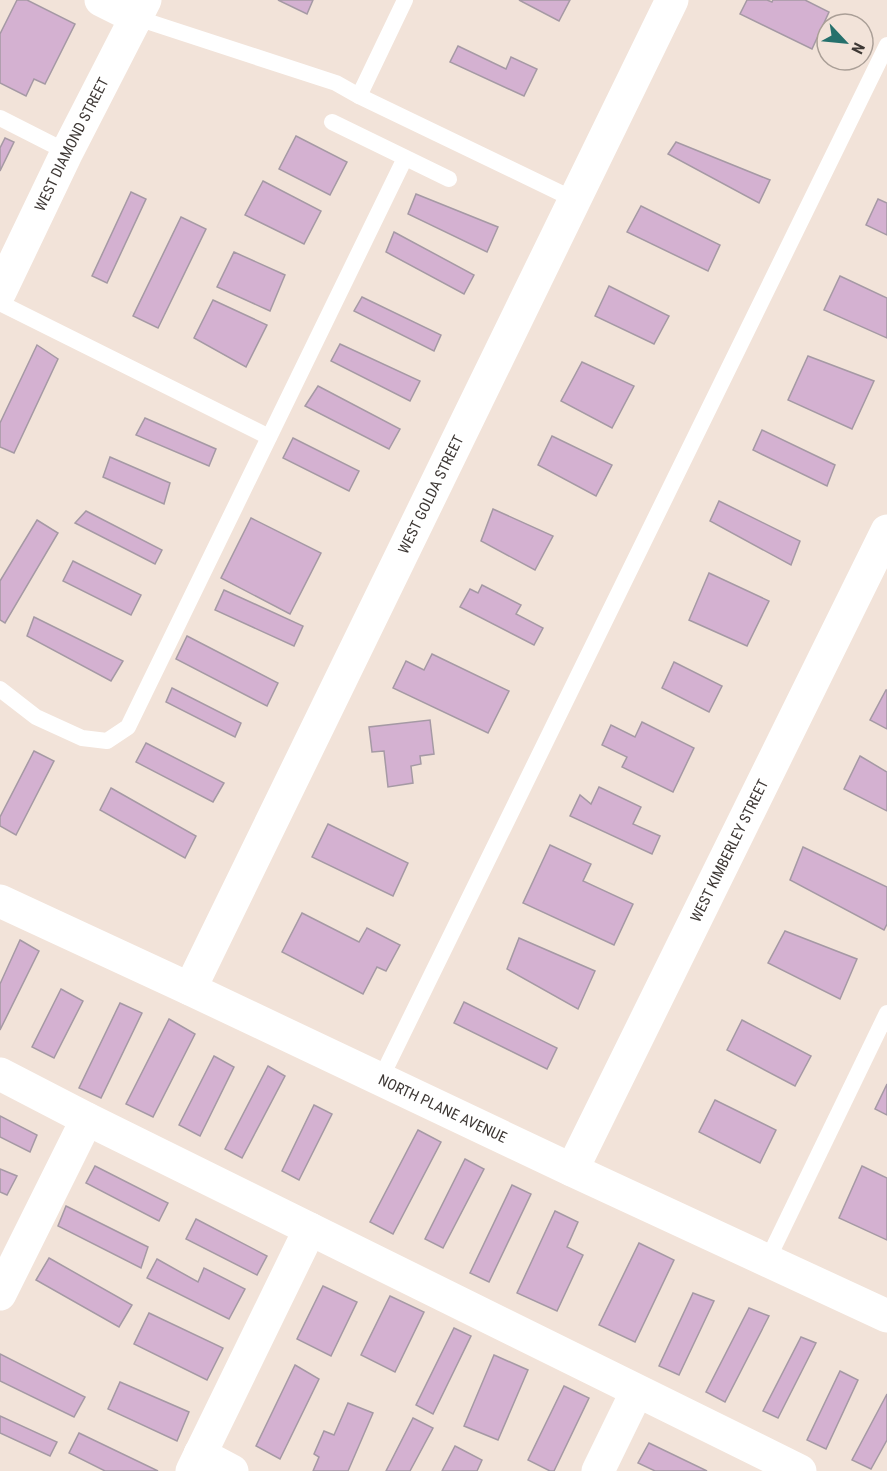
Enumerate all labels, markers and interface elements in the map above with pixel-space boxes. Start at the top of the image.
north arrow [815,12,875,72]
text: N [847,40,869,57]
street label: WEST DIAMOND STREET [31,75,113,214]
street label: WEST GOLDA STREET [394,432,468,557]
street label: WEST KIMBERLEY STREET [687,776,772,925]
street label: NORTH PLANE AVENUE [376,1071,510,1147]

